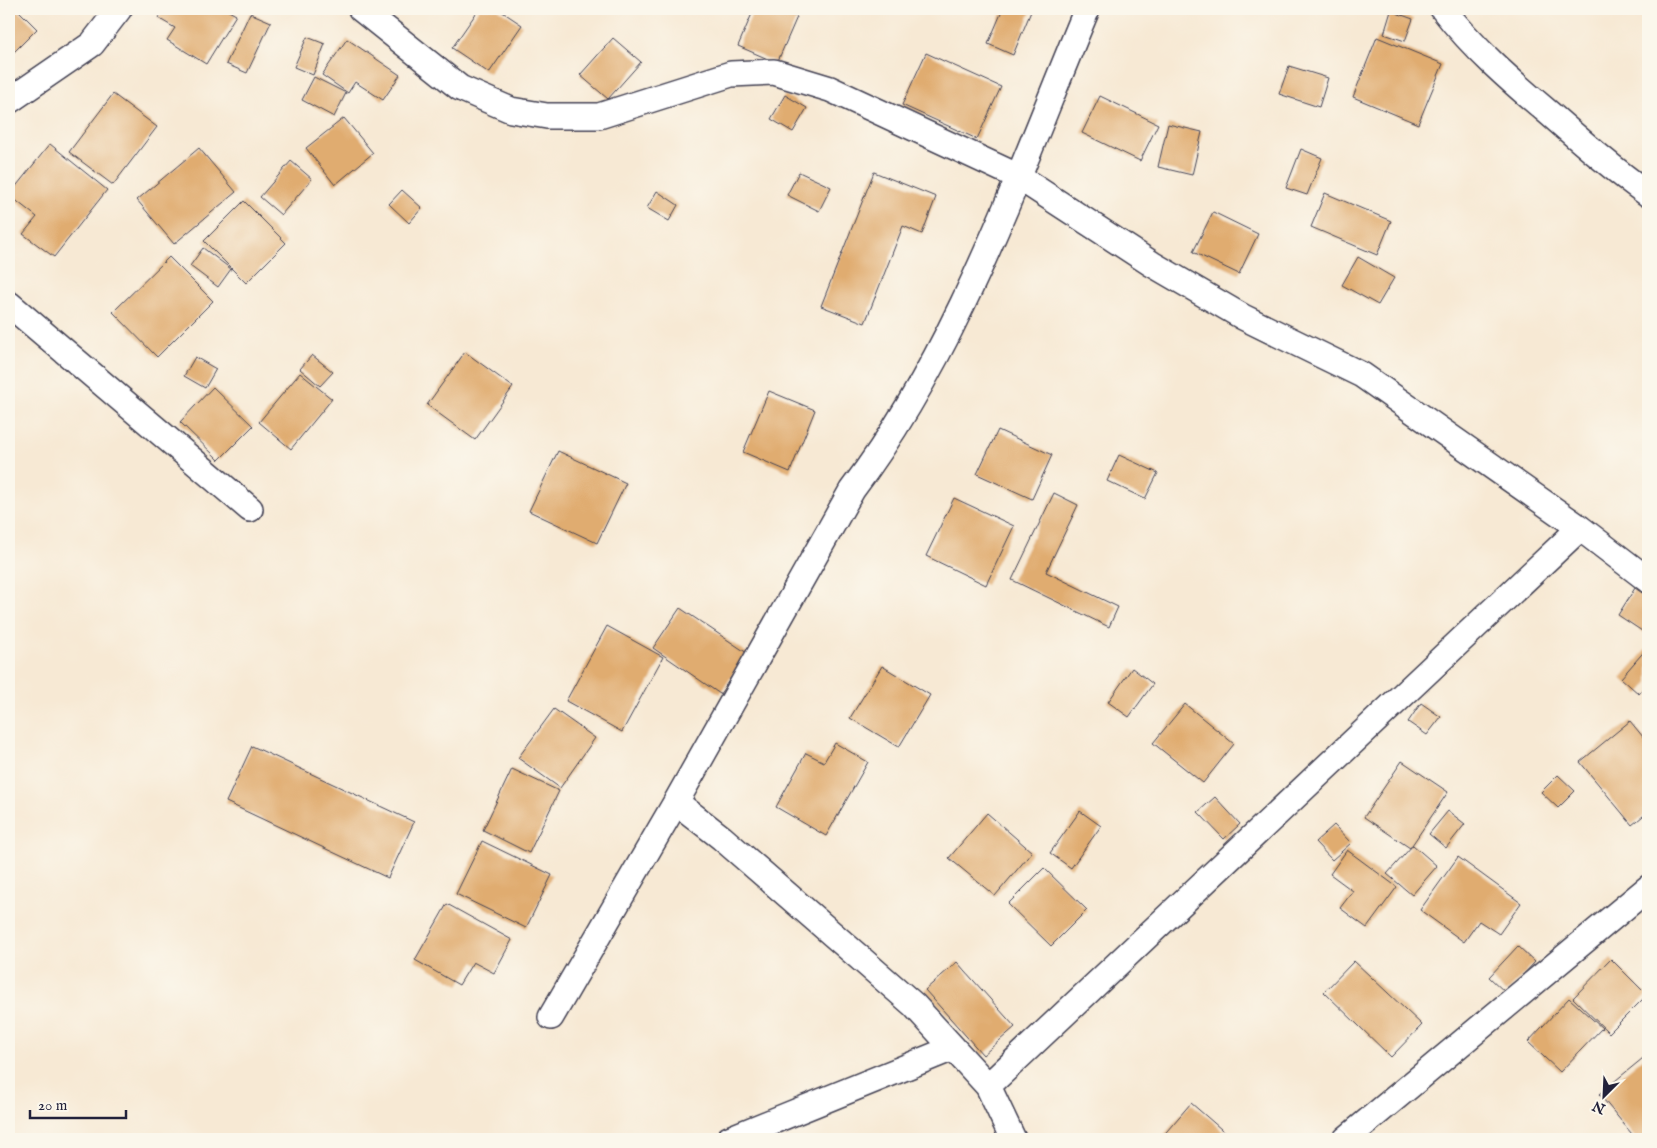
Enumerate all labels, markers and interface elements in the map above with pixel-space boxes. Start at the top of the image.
north arrow [1580,1070,1630,1120]
scale bar [30,1088,126,1120]
text: 20 m [38,1096,68,1115]
text: N [1590,1096,1609,1118]

